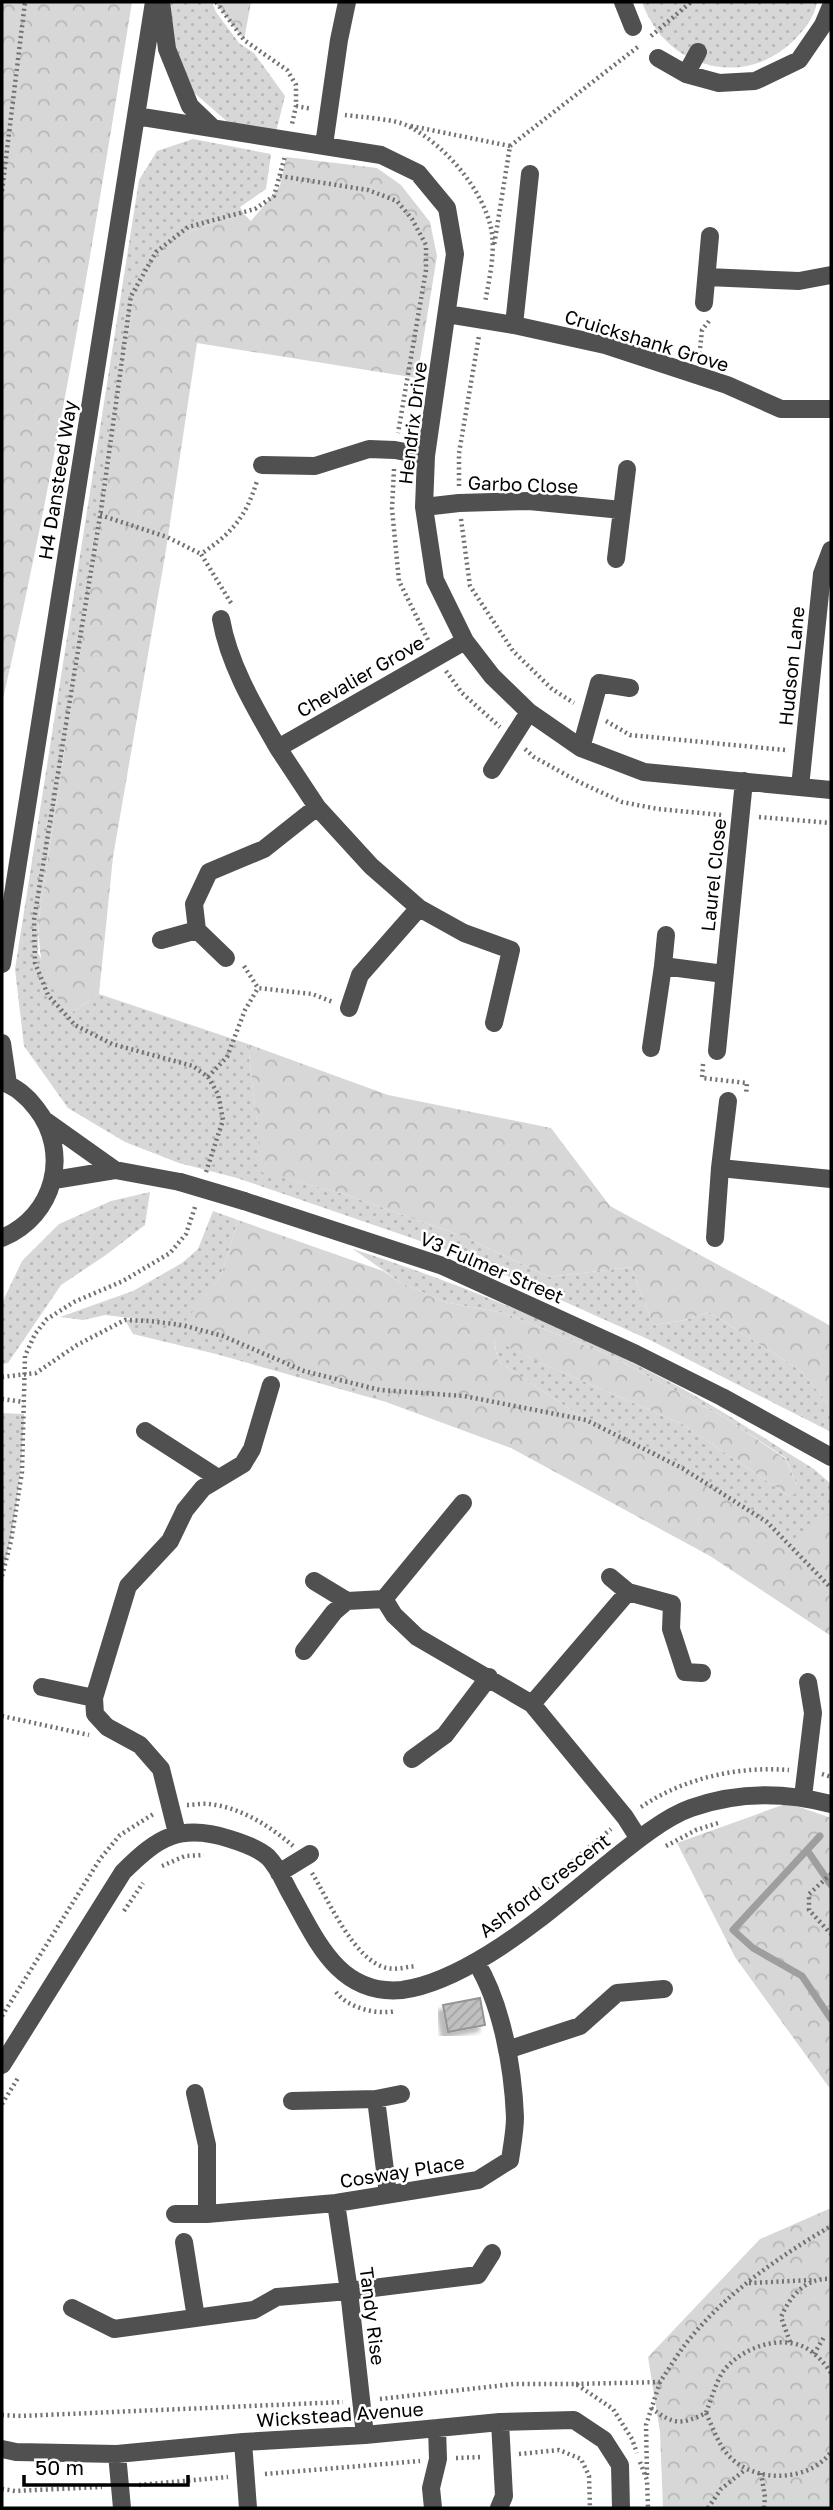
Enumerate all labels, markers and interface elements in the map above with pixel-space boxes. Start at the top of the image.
street label: Cruickshank Grove [562,304,732,376]
street label: Hendrix Drive [393,360,431,486]
street label: H4 Dansteed Way [33,398,81,561]
street label: Garbo Close [467,471,579,497]
street label: Hudson Lane [773,605,809,727]
street label: Chevalier Grove [292,630,428,722]
street label: Laurel Close [696,817,730,933]
street label: V3 Fulmer Street [417,1226,567,1308]
street label: Ashford Crescent [474,1828,614,1942]
street label: Cosway Place [338,2150,466,2192]
street label: Tandy Rise [356,2266,390,2366]
street label: Wickstead Avenue [256,2397,424,2431]
scale bar [24,2444,189,2488]
text: 50 m [35,2454,84,2480]

